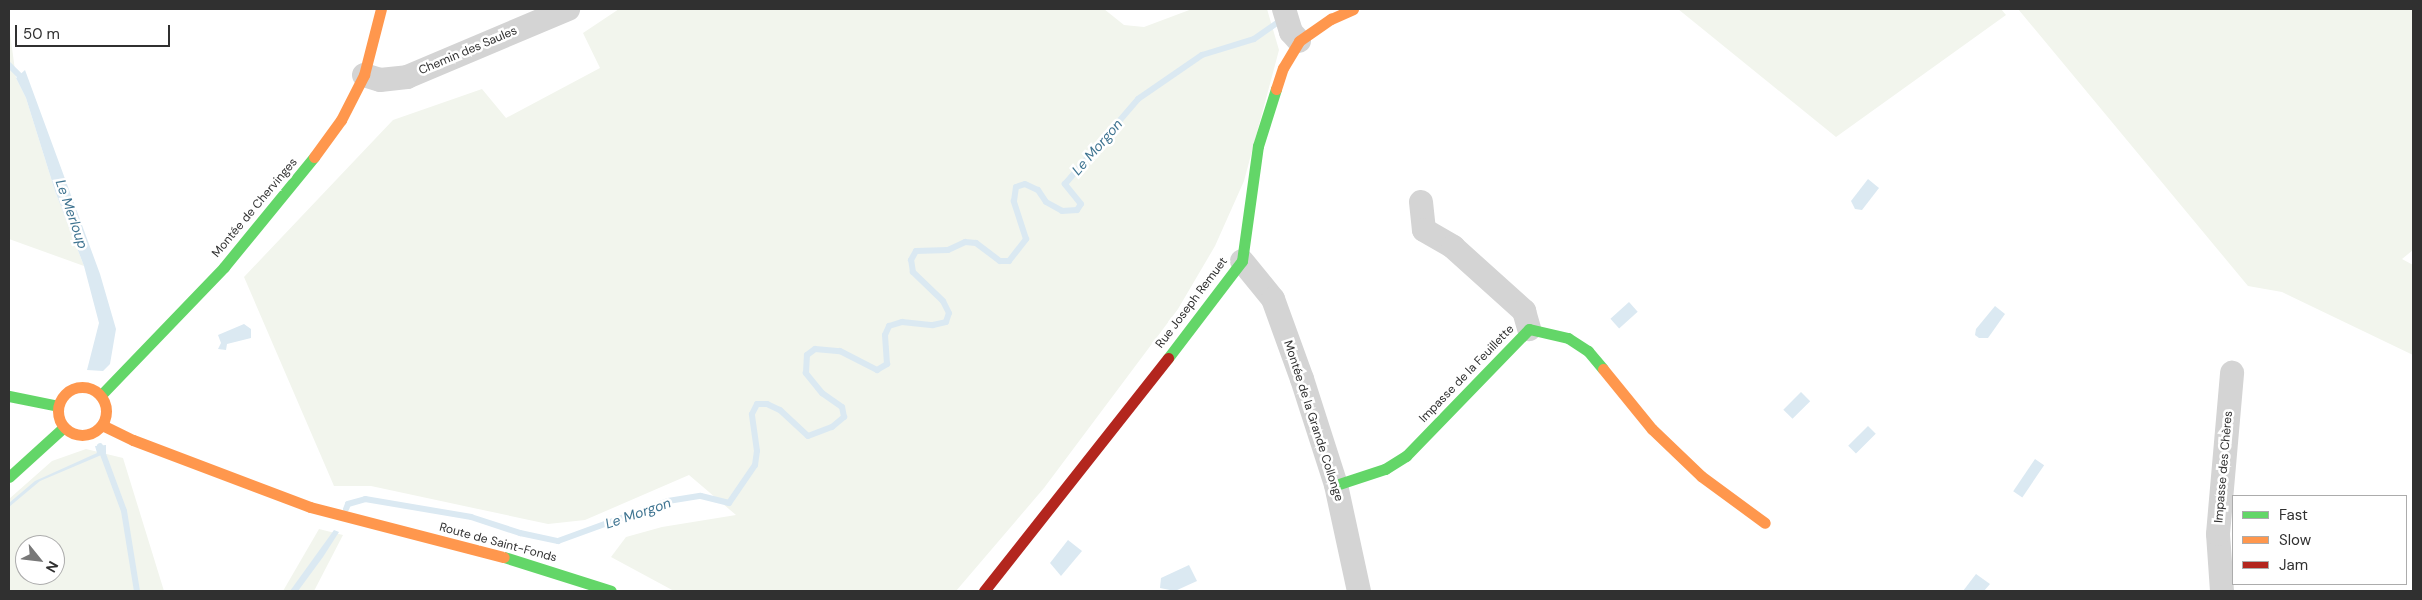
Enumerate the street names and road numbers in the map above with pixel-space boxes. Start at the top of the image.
street label: Chemin des Saules [417,24,519,78]
street label: Montée de Chervinges [209,155,301,261]
street label: Rue Joseph Remuet [1153,255,1231,351]
street label: Impasse de la Feuillette [1417,322,1517,426]
street label: Montée de la Grande Collonge [1280,339,1346,503]
street label: Impasse des Chères [2212,410,2236,524]
street label: Route de Saint-Fonds [438,520,558,566]

